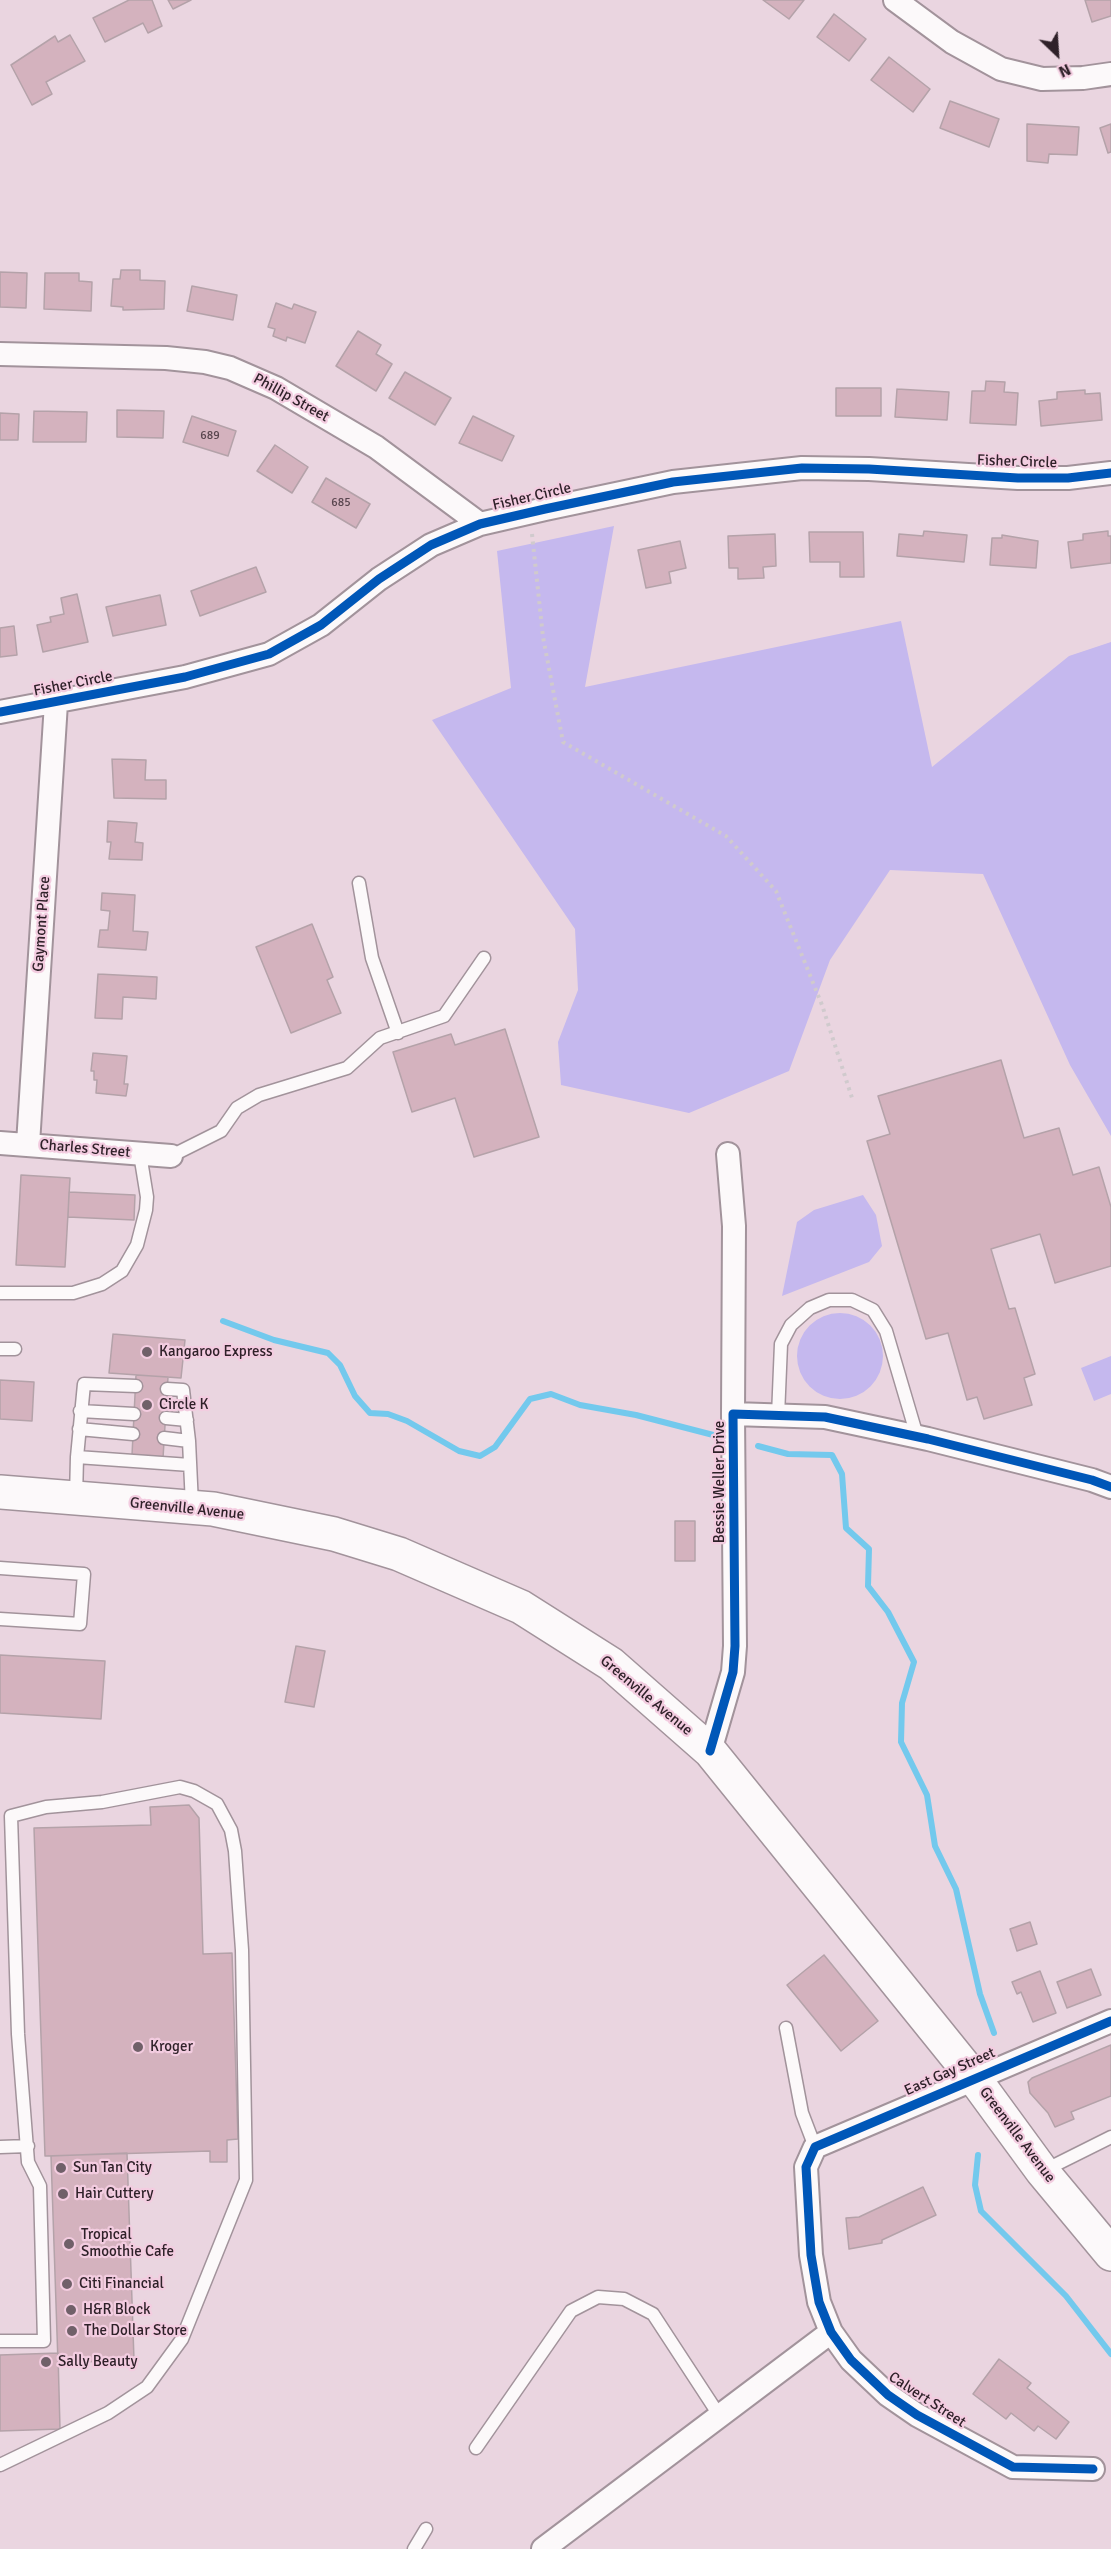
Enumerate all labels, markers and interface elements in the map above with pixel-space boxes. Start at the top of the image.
north arrow [1027,24,1087,84]
text: N [1055,59,1074,82]
street label: Phillip Street [250,370,332,426]
house number: 689 [200,429,220,443]
street label: Fisher Circle [977,452,1057,472]
street label: Fisher Circle [491,479,573,515]
house number: 685 [331,496,351,510]
street label: Fisher Circle [32,668,114,700]
street label: Gaymont Place [30,876,54,972]
street label: Charles Street [39,1136,131,1162]
place label: Kangaroo Express [159,1343,273,1361]
marker: Kangaroo Express [140,1345,154,1359]
place label: Circle K [159,1396,208,1414]
marker: Circle K [140,1398,154,1412]
street label: Bessie Weller Drive [711,1421,729,1543]
street label: Greenville Avenue [129,1494,245,1524]
street label: Greenville Avenue [596,1652,696,1740]
place label: Kroger [150,2038,193,2056]
marker: Kroger [131,2040,145,2054]
street label: East Gay Street [902,2044,998,2100]
street label: Greenville Avenue [975,2084,1059,2186]
place label: Sun Tan City [73,2159,152,2177]
marker: Sun Tan City [54,2161,68,2175]
place label: Hair Cuttery [75,2185,154,2203]
marker: Hair Cuttery [56,2187,70,2201]
place label: Tropical Smoothie Cafe [81,2226,174,2261]
marker: Tropical Smoothie Cafe [62,2237,76,2251]
place label: Citi Financial [79,2275,164,2293]
marker: Citi Financial [60,2277,74,2291]
place label: H&R Block [83,2301,150,2319]
marker: H&R Block [64,2303,78,2317]
place label: The Dollar Store [84,2322,187,2340]
marker: The Dollar Store [65,2324,79,2338]
place label: Sally Beauty [58,2353,137,2371]
marker: Sally Beauty [39,2355,53,2369]
street label: Calvert Street [885,2368,969,2432]

